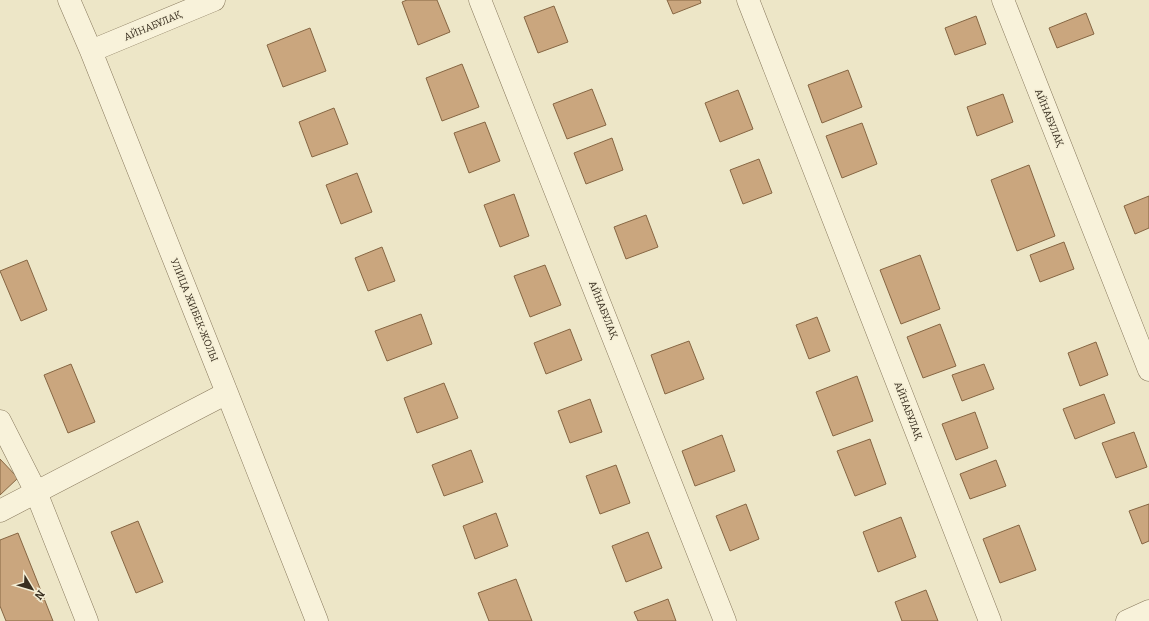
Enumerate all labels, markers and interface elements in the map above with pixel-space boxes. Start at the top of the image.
street label: АЙНАБҰЛАҚ [122,7,184,44]
street label: АЙНАБҰЛАҚ [1032,87,1067,149]
street label: УЛИЦА ЖИБЕК-ЖОЛЫ [168,257,220,363]
street label: АЙНАБҰЛАҚ [586,279,621,341]
street label: АЙНАБҰЛАҚ [891,380,926,442]
north arrow [12,569,52,609]
text: N [31,587,47,603]

